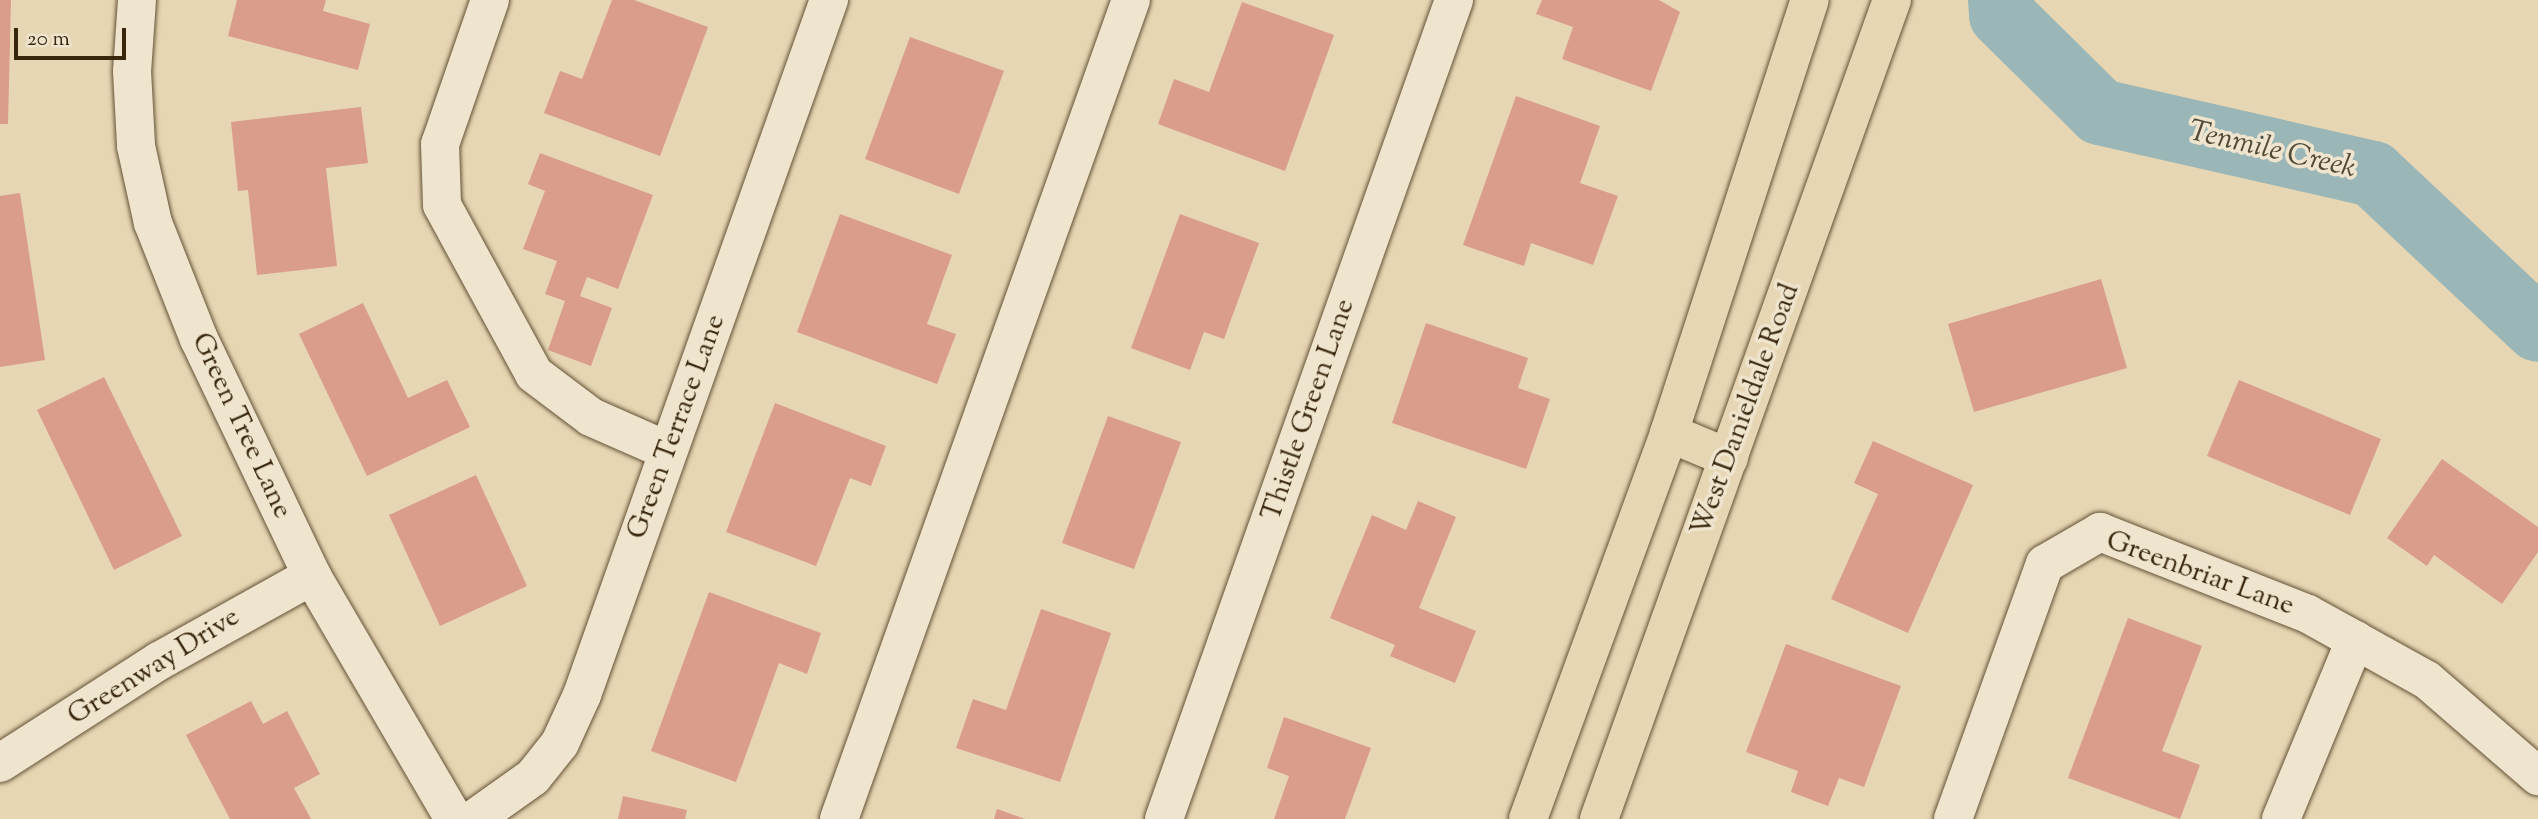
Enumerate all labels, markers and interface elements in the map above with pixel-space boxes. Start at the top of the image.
scale bar [18,14,130,58]
text: 20 m [27,25,70,55]
water label: Tenmile Creek [2185,114,2359,188]
street label: West Danieldale Road [1685,279,1807,541]
street label: Thistle Green Lane [1255,295,1363,525]
street label: Green Terrace Lane [621,310,733,544]
street label: Green Tree Lane [183,328,299,524]
street label: Greenbriar Lane [2101,524,2299,624]
street label: Greenway Drive [62,601,246,733]

